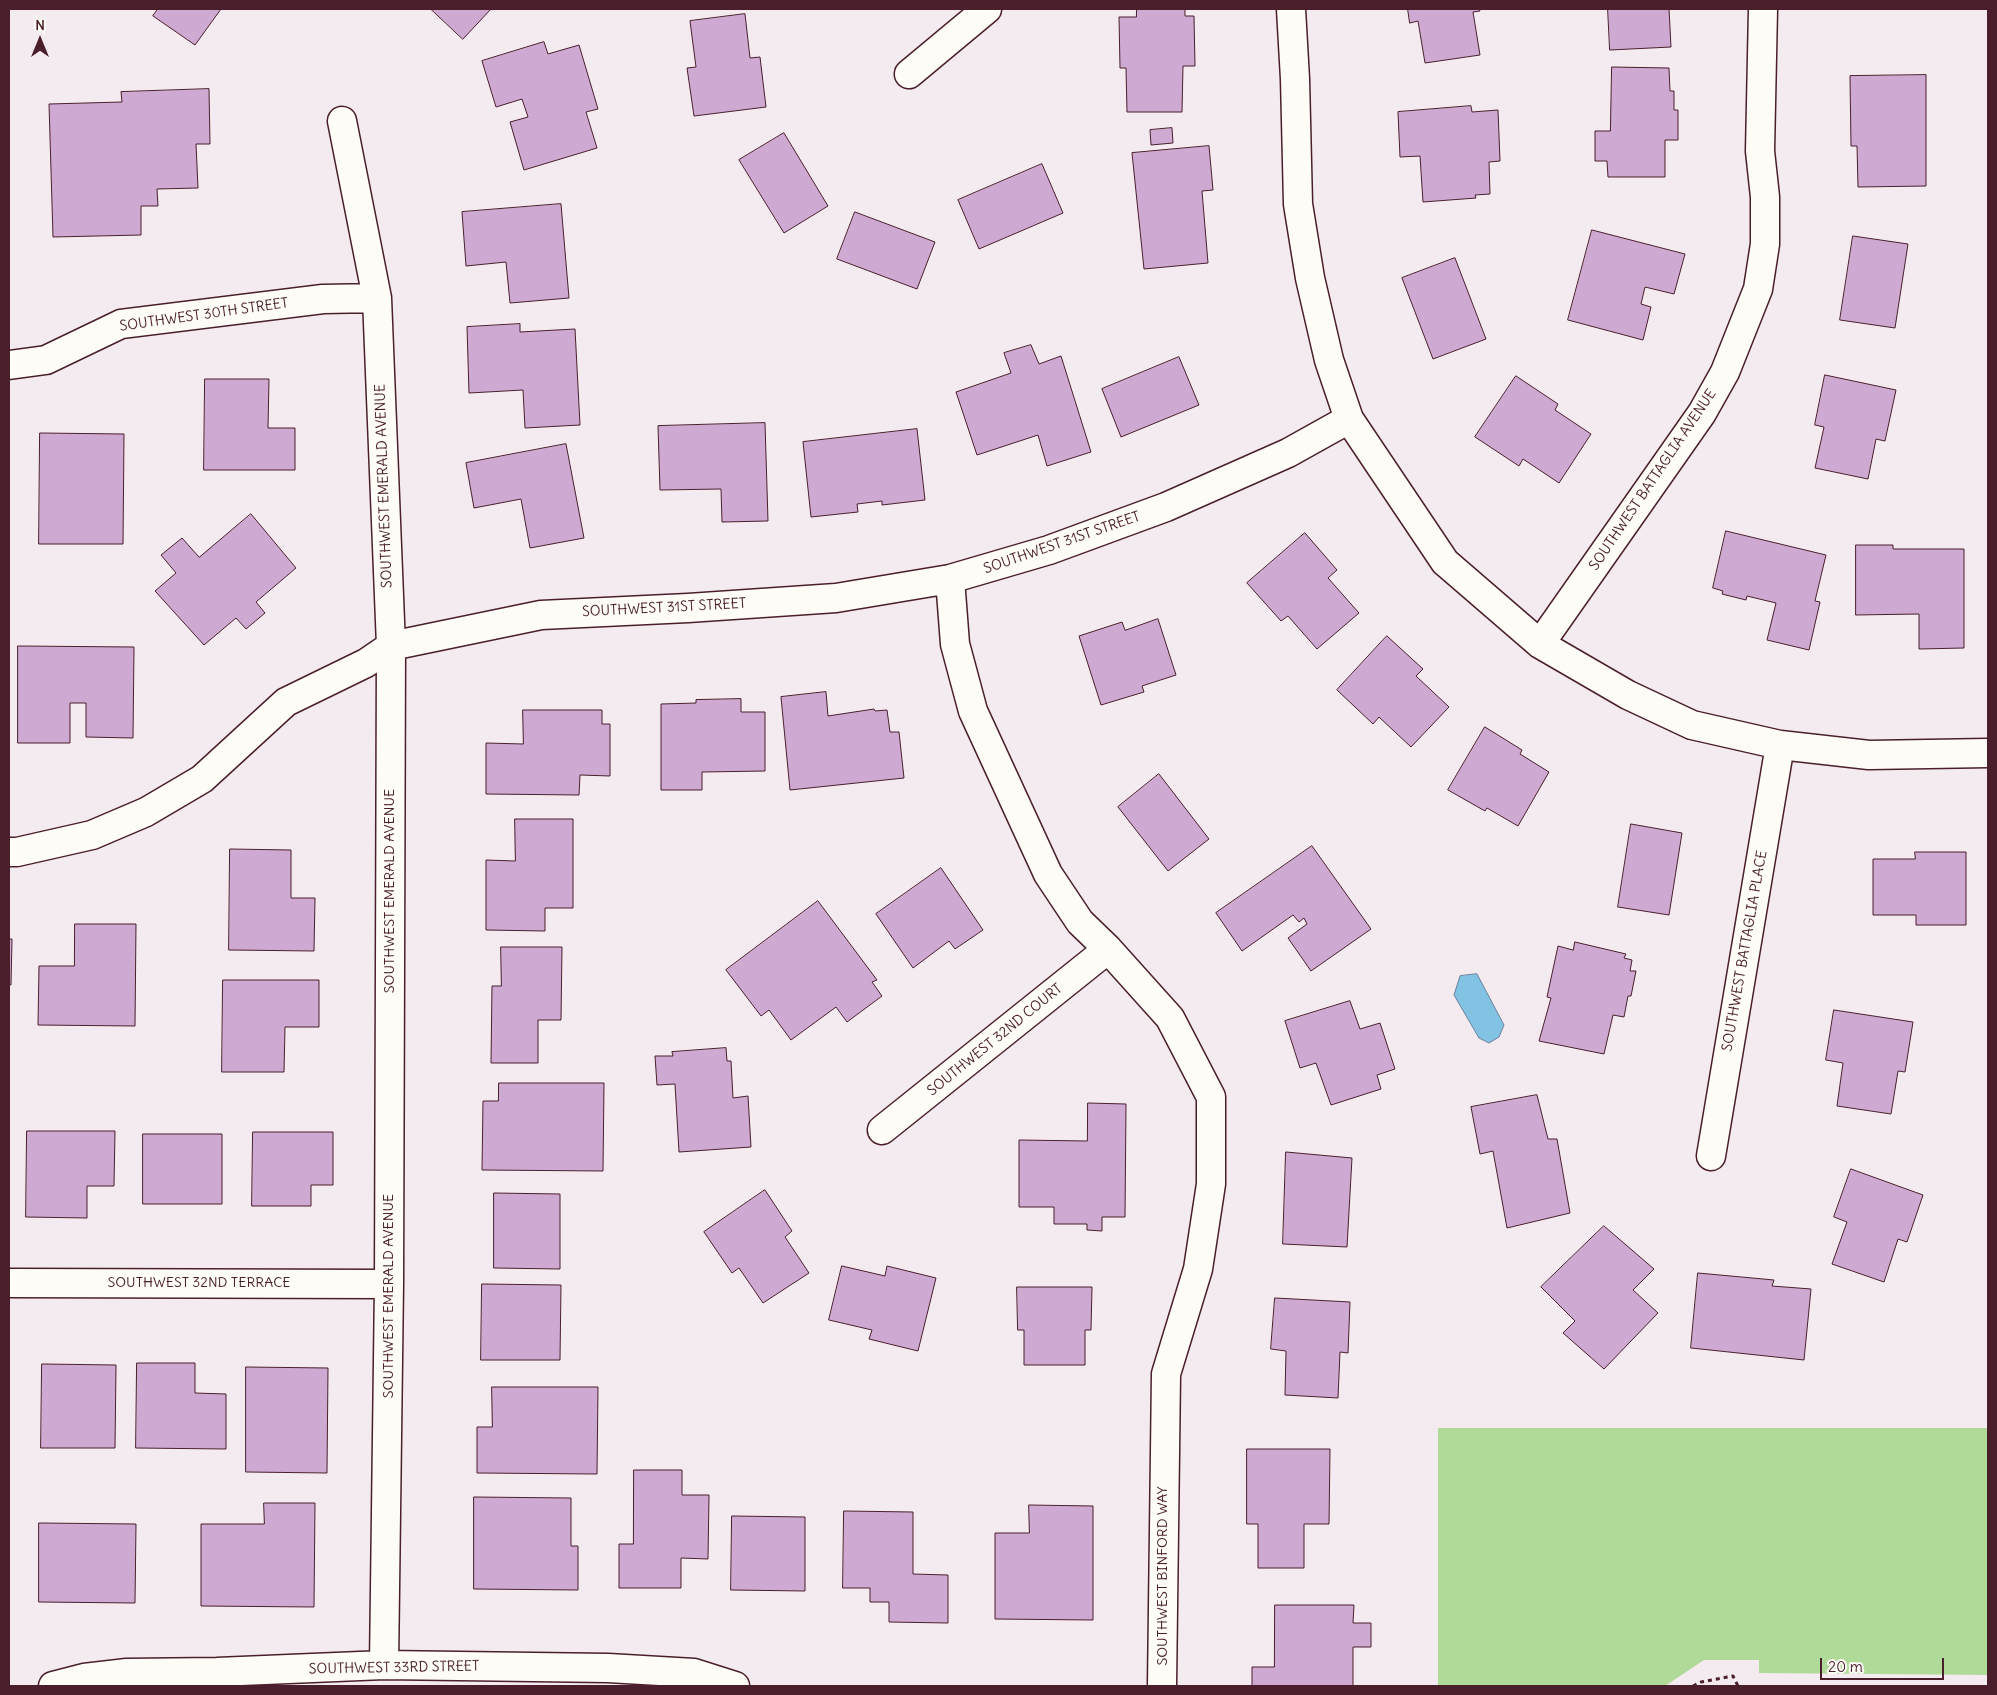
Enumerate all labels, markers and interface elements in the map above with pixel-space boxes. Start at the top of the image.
north arrow [15,15,65,65]
text: N [35,16,45,34]
street label: SOUTHWEST 30TH STREET [119,295,289,335]
street label: SOUTHWEST EMERALD AVENUE [372,384,396,588]
street label: SOUTHWEST BATTAGLIA AVENUE [1586,386,1720,574]
street label: SOUTHWEST 31ST STREET [982,508,1142,578]
street label: SOUTHWEST 31ST STREET [581,595,747,621]
street label: SOUTHWEST EMERALD AVENUE [382,789,398,993]
street label: SOUTHWEST BATTAGLIA PLACE [1719,849,1771,1053]
street label: SOUTHWEST 32ND COURT [924,980,1066,1100]
street label: SOUTHWEST EMERALD AVENUE [381,1194,397,1398]
street label: SOUTHWEST 32ND TERRACE [107,1275,291,1291]
street label: SOUTHWEST BINFORD WAY [1155,1486,1171,1666]
scale bar [1822,1648,1946,1680]
text: 20 m [1828,1657,1863,1676]
street label: SOUTHWEST 33RD STREET [309,1658,479,1678]

